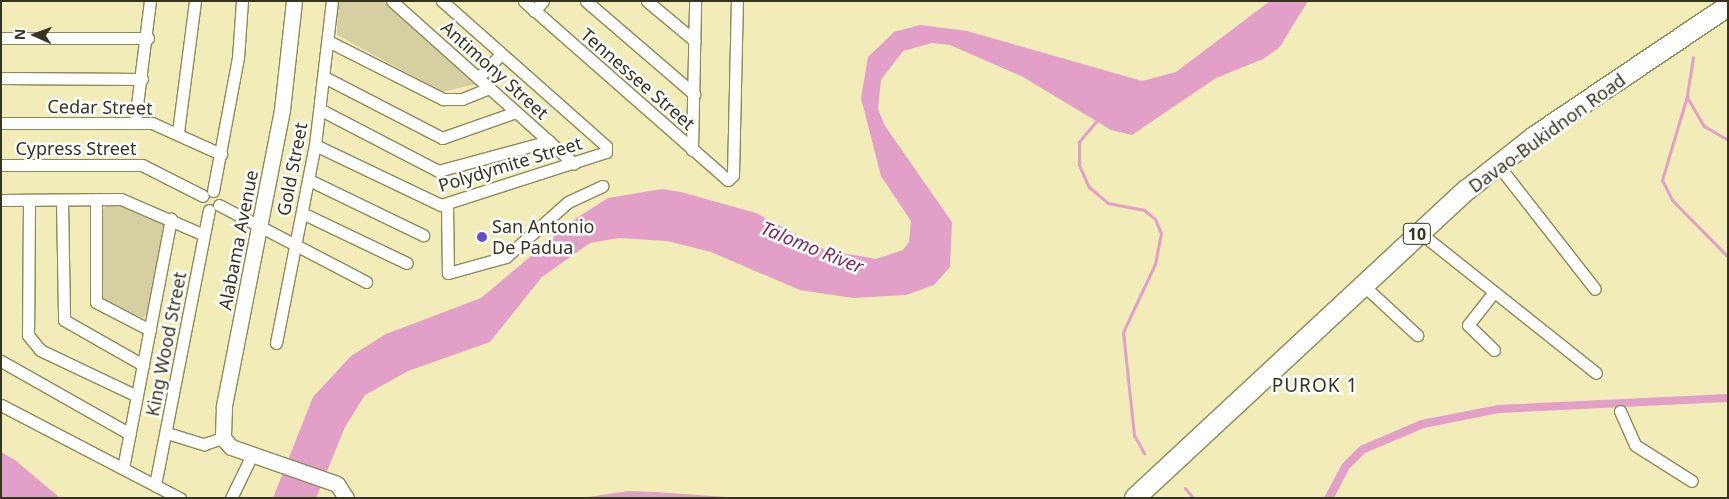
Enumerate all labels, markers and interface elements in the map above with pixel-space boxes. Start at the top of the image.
north arrow [10,10,60,60]
street label: Antimony Street [437,16,553,124]
street label: Tennessee Street [577,24,699,134]
text: N [10,28,29,40]
street label: Davao-Bukidnon Road [1464,69,1630,197]
street label: Cedar Street [47,95,153,119]
street label: Gold Street [272,120,312,218]
street label: Polydymite Street [436,132,584,196]
street label: Cypress Street [15,137,137,159]
street label: Alabama Avenue [214,168,262,312]
place label: San Antonio De Padua [492,216,594,258]
water label: Talomo River [757,217,867,279]
road number: 10 [1402,220,1432,248]
marker: San Antonio De Padua [476,231,488,243]
street label: King Wood Street [141,270,191,418]
district label: PUROK 1 [1271,375,1359,397]

